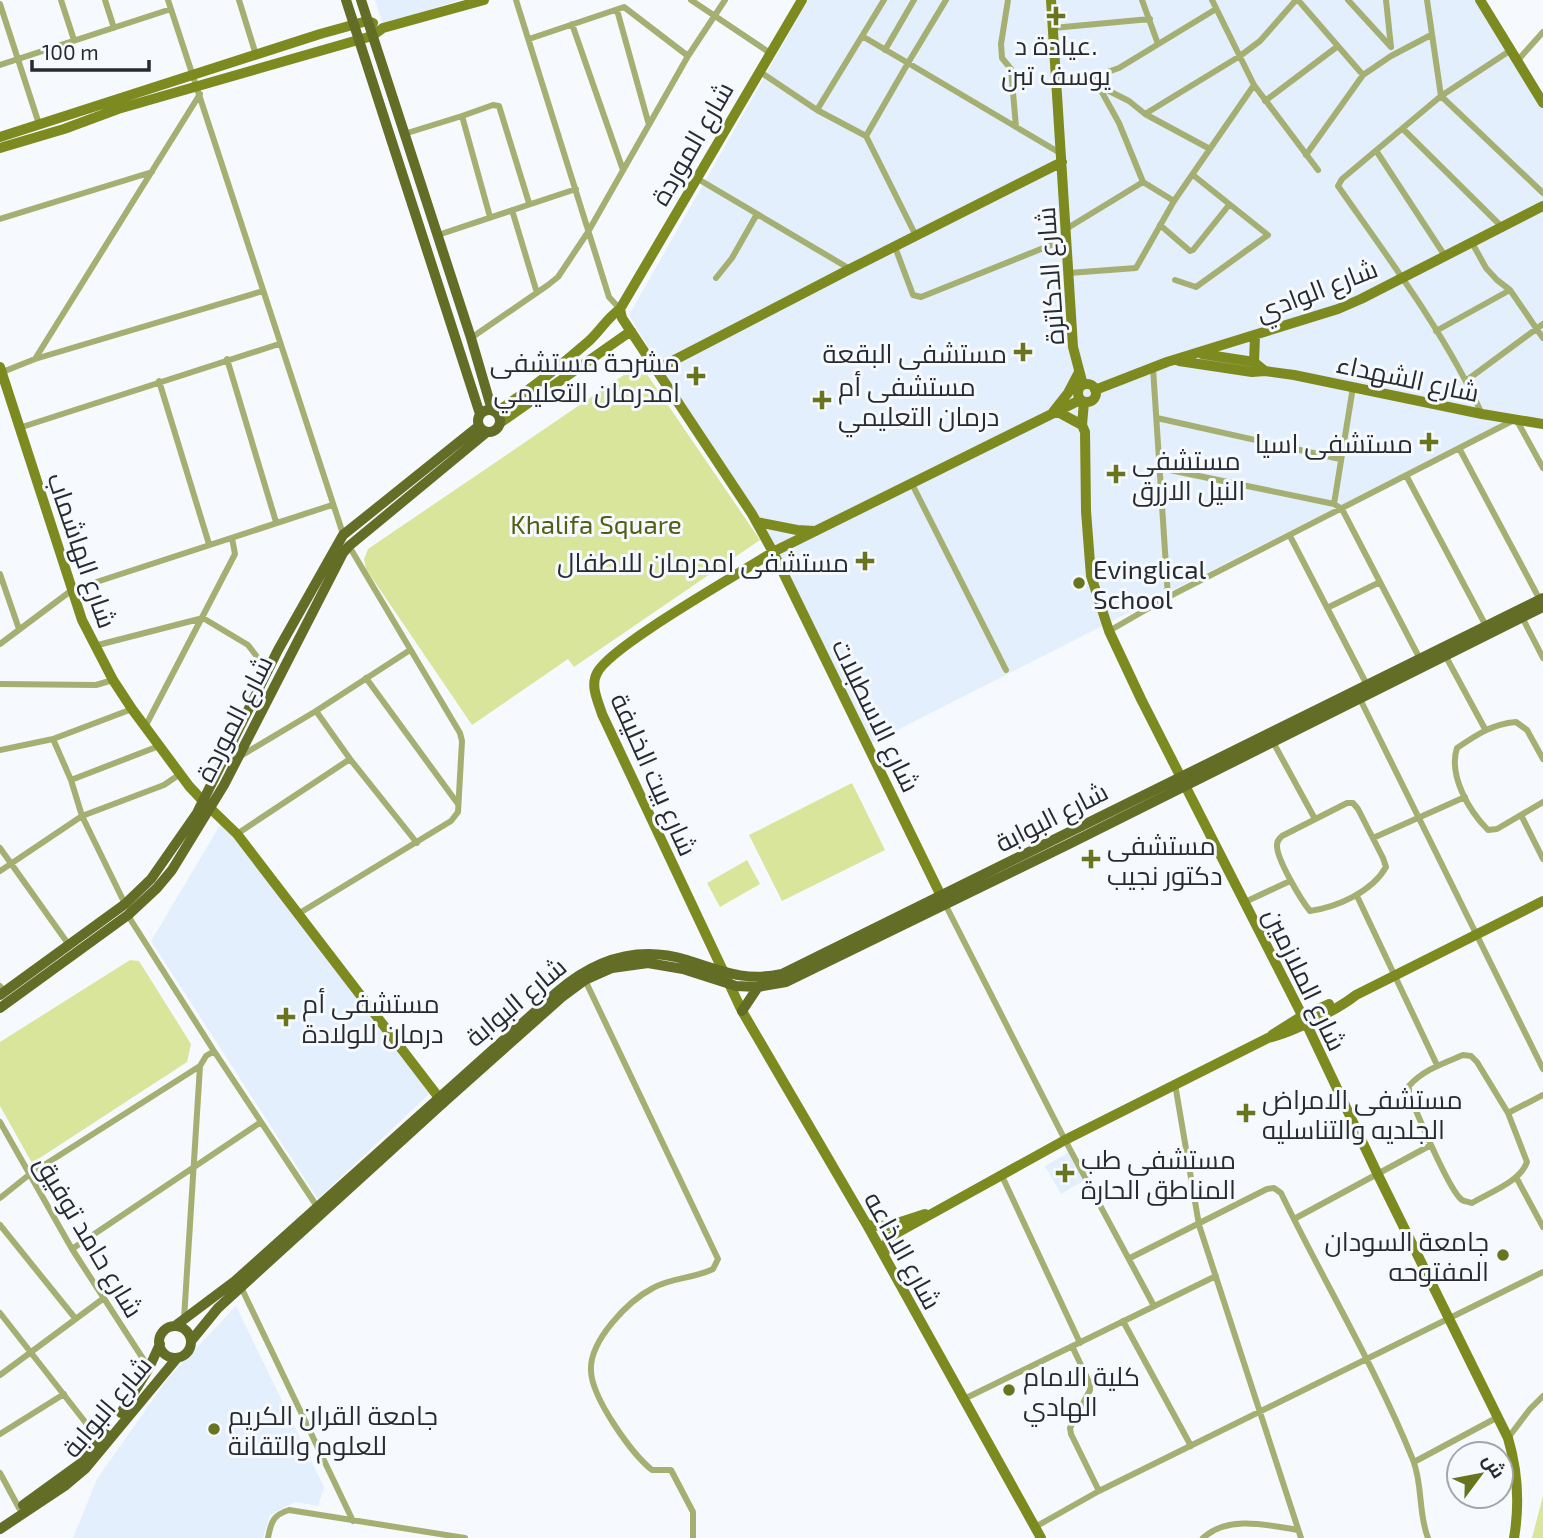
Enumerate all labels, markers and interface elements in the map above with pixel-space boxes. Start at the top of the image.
marker: عيادة د. يوسف تبن [1046,6,1066,26]
scale bar [32,28,149,72]
place label: عيادة د. يوسف تبن [1001,29,1111,92]
text: 100 m [42,39,99,64]
street label: شارع الموردة [643,76,741,212]
street label: شارع الدكاترة [1029,206,1072,346]
street label: شارع الوادي [1251,252,1384,332]
place label: مستشفى البقعة [823,337,1007,370]
marker: مستشفى البقعة [1013,342,1033,362]
place label: مشرحة مستشفى امدرمان التعليمي [490,346,680,414]
street label: شارع الشهداء [1333,347,1482,410]
marker: مشرحة مستشفى امدرمان التعليمي [686,366,706,386]
place label: مستشفى أم درمان التعليمي [838,370,999,438]
marker: مستشفى أم درمان التعليمي [812,390,832,410]
place label: مستشفى اسيا [1255,427,1413,460]
marker: مستشفى اسيا [1419,432,1439,452]
place label: مستشفى النيل الازرق [1132,444,1245,507]
marker: مستشفى النيل الازرق [1106,464,1126,484]
street label: شارع الهاشماب [39,468,124,633]
park label: Khalifa Square [510,508,682,539]
place label: مستشفى امدرمان للاطفال [557,546,849,579]
marker: مستشفى امدرمان للاطفال [855,551,875,571]
place label: Evinglical School [1093,553,1207,614]
marker: Evinglical School [1071,575,1087,591]
street label: شارع الاسطبلات [824,633,927,798]
street label: شارع الموردة [188,650,281,788]
street label: شارع بيت الخليفة [603,688,705,861]
street label: شارع البوابة [990,775,1114,860]
place label: مستشفى دكتور نجيب [1107,829,1223,891]
marker: مستشفى دكتور نجيب [1081,849,1101,869]
street label: شارع الملازمين [1255,903,1354,1057]
street label: شارع البوابة [458,950,574,1054]
place label: مستشفى أم درمان للولادة [302,987,444,1049]
marker: مستشفى أم درمان للولادة [276,1007,296,1027]
place label: مستشفى الامراض الجلديه والتناسليه [1262,1083,1463,1145]
marker: مستشفى الامراض الجلديه والتناسليه [1236,1103,1256,1123]
place label: مستشفى طب المناطق الحارة [1081,1143,1236,1206]
street label: شارع حامد توفيق [27,1149,150,1324]
marker: مستشفى طب المناطق الحارة [1055,1163,1075,1183]
street label: شارع الاذاعه [856,1186,949,1316]
place label: جامعة السودان المفتوحه [1324,1225,1489,1287]
marker: جامعة السودان المفتوحه [1495,1247,1511,1263]
street label: شارع البوابة [55,1349,159,1465]
place label: كلية الامام الهادي [1023,1360,1140,1427]
marker: كلية الامام الهادي [1001,1382,1017,1398]
place label: جامعة القران الكريم للعلوم والتقانة [228,1399,438,1464]
marker: جامعة القران الكريم للعلوم والتقانة [206,1421,222,1437]
north arrow [1445,1440,1515,1510]
text: ش [1478,1449,1511,1483]

